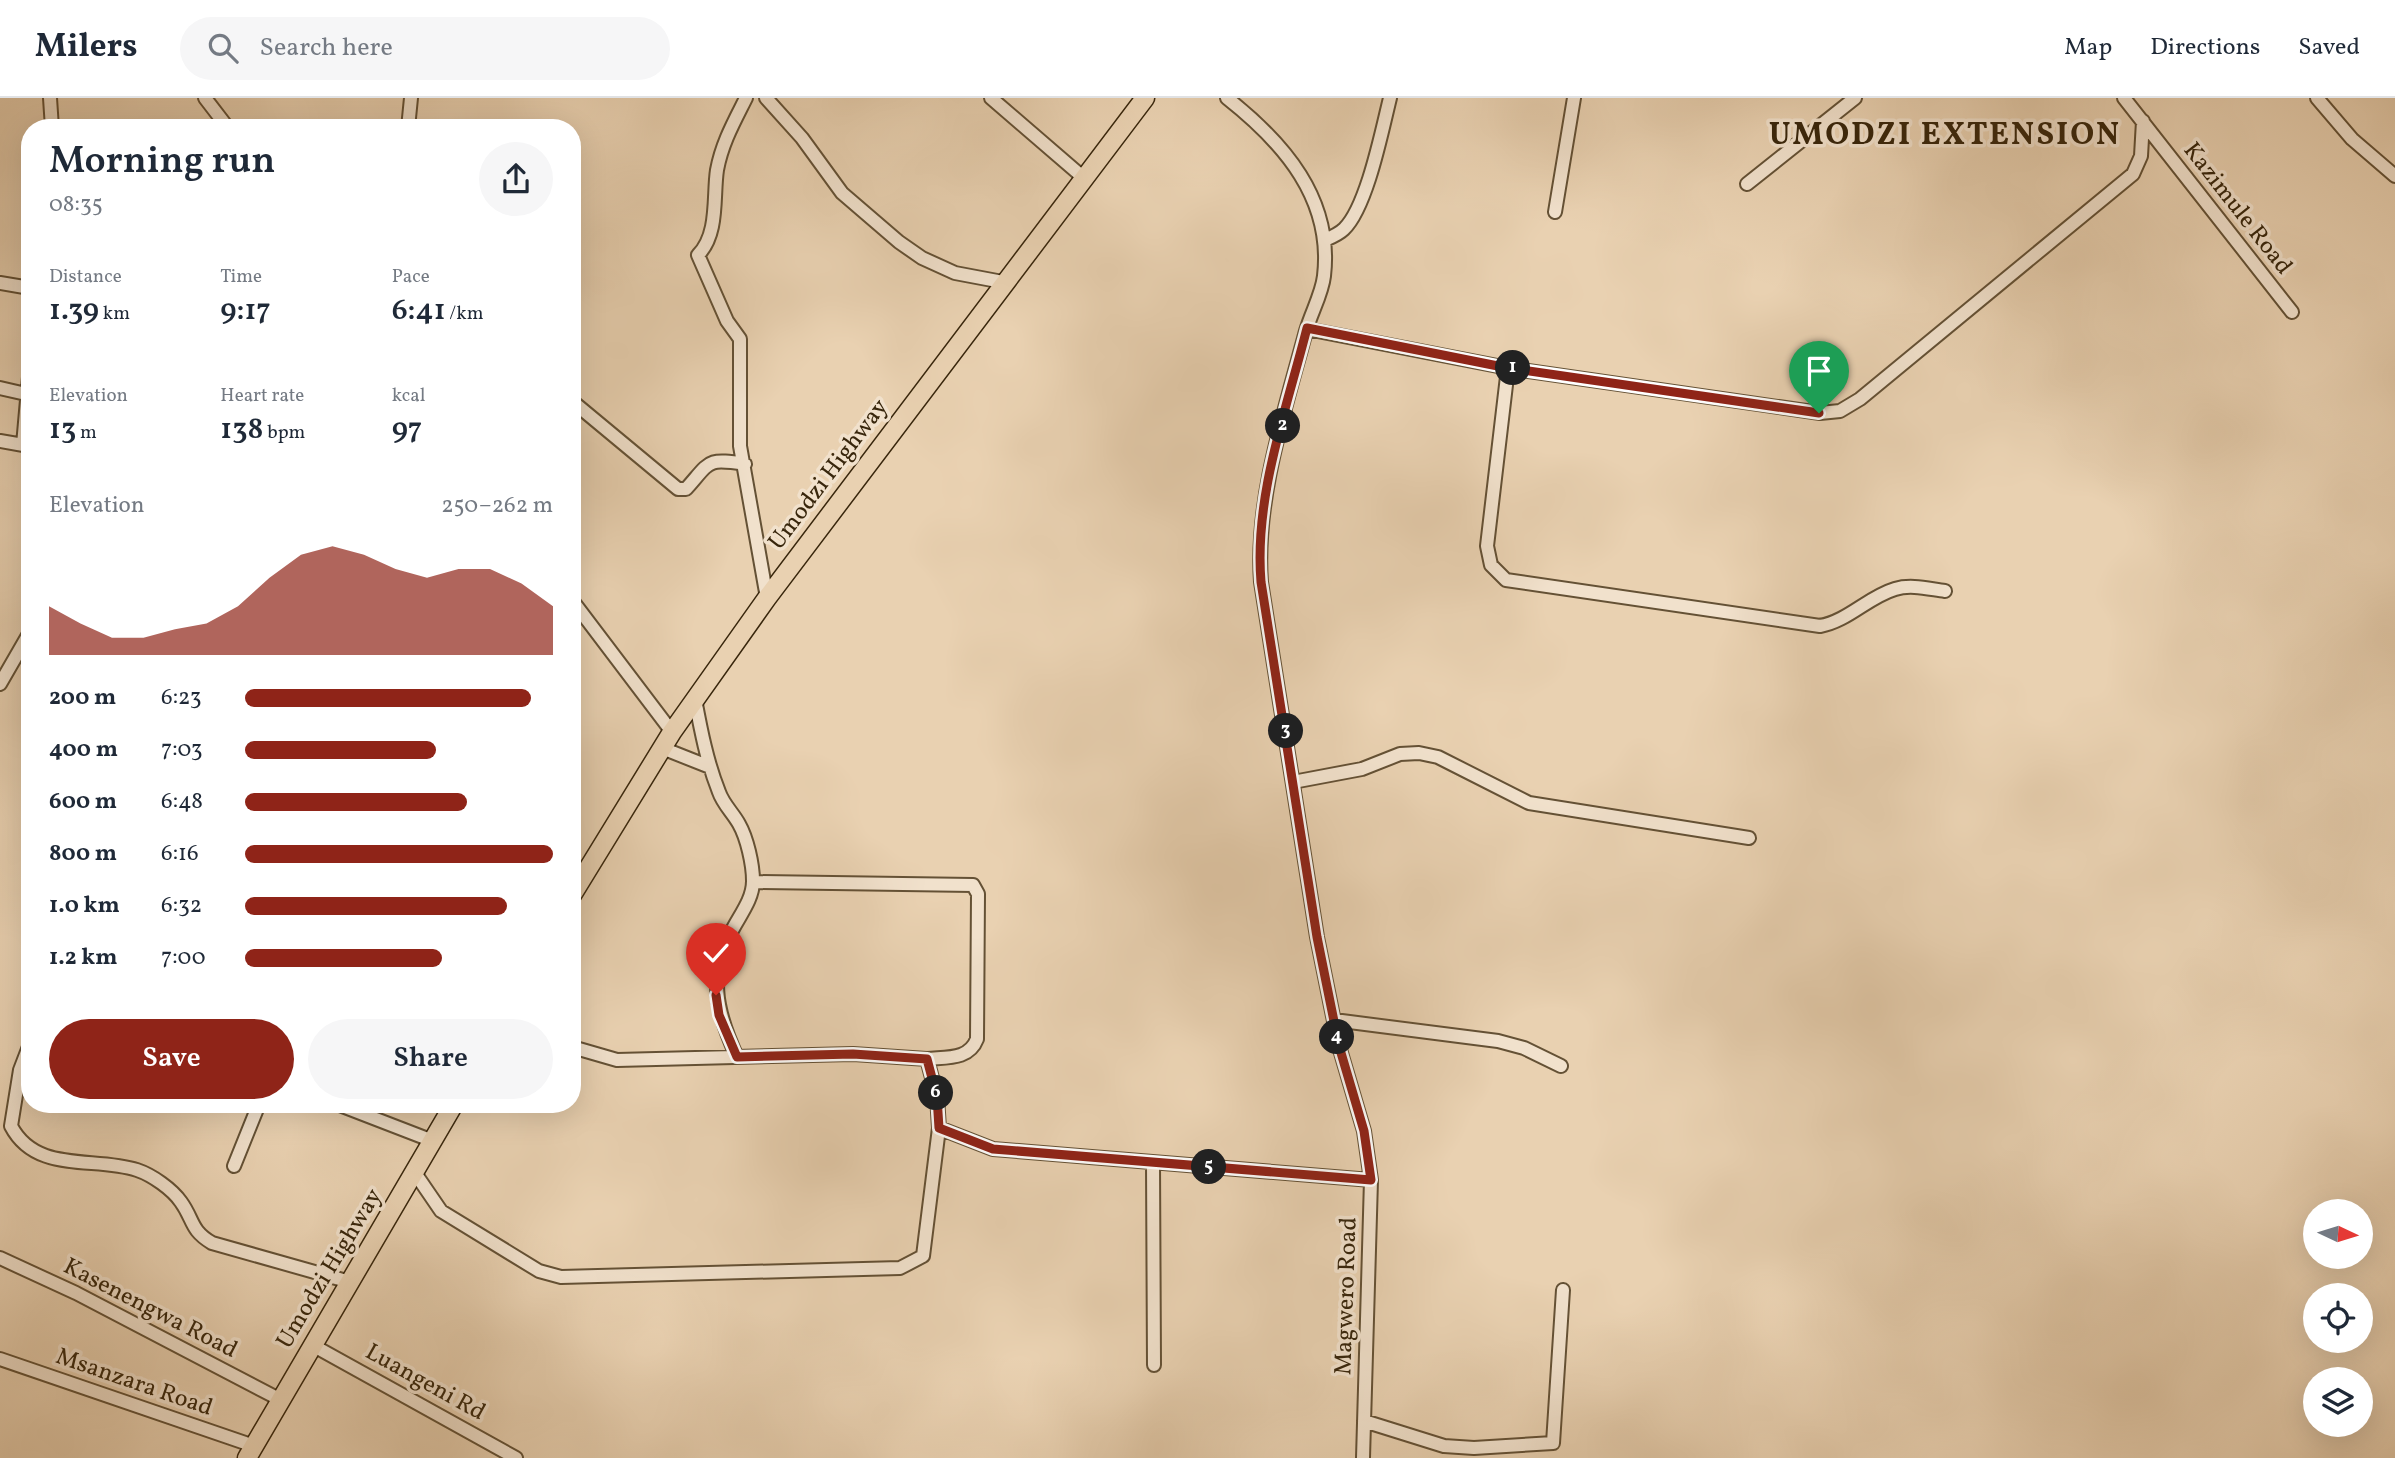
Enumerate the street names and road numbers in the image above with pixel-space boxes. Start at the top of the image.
street label: Kazimule Road [2174,136,2300,282]
street label: Umodzi Highway [761,392,897,558]
street label: Umodzi Highway [269,1182,391,1356]
street label: Magwero Road [1327,1216,1367,1376]
street label: Kasenengwa Road [57,1250,243,1368]
street label: Luangeni Rd [359,1336,491,1430]
street label: Msanzara Road [51,1340,217,1426]

